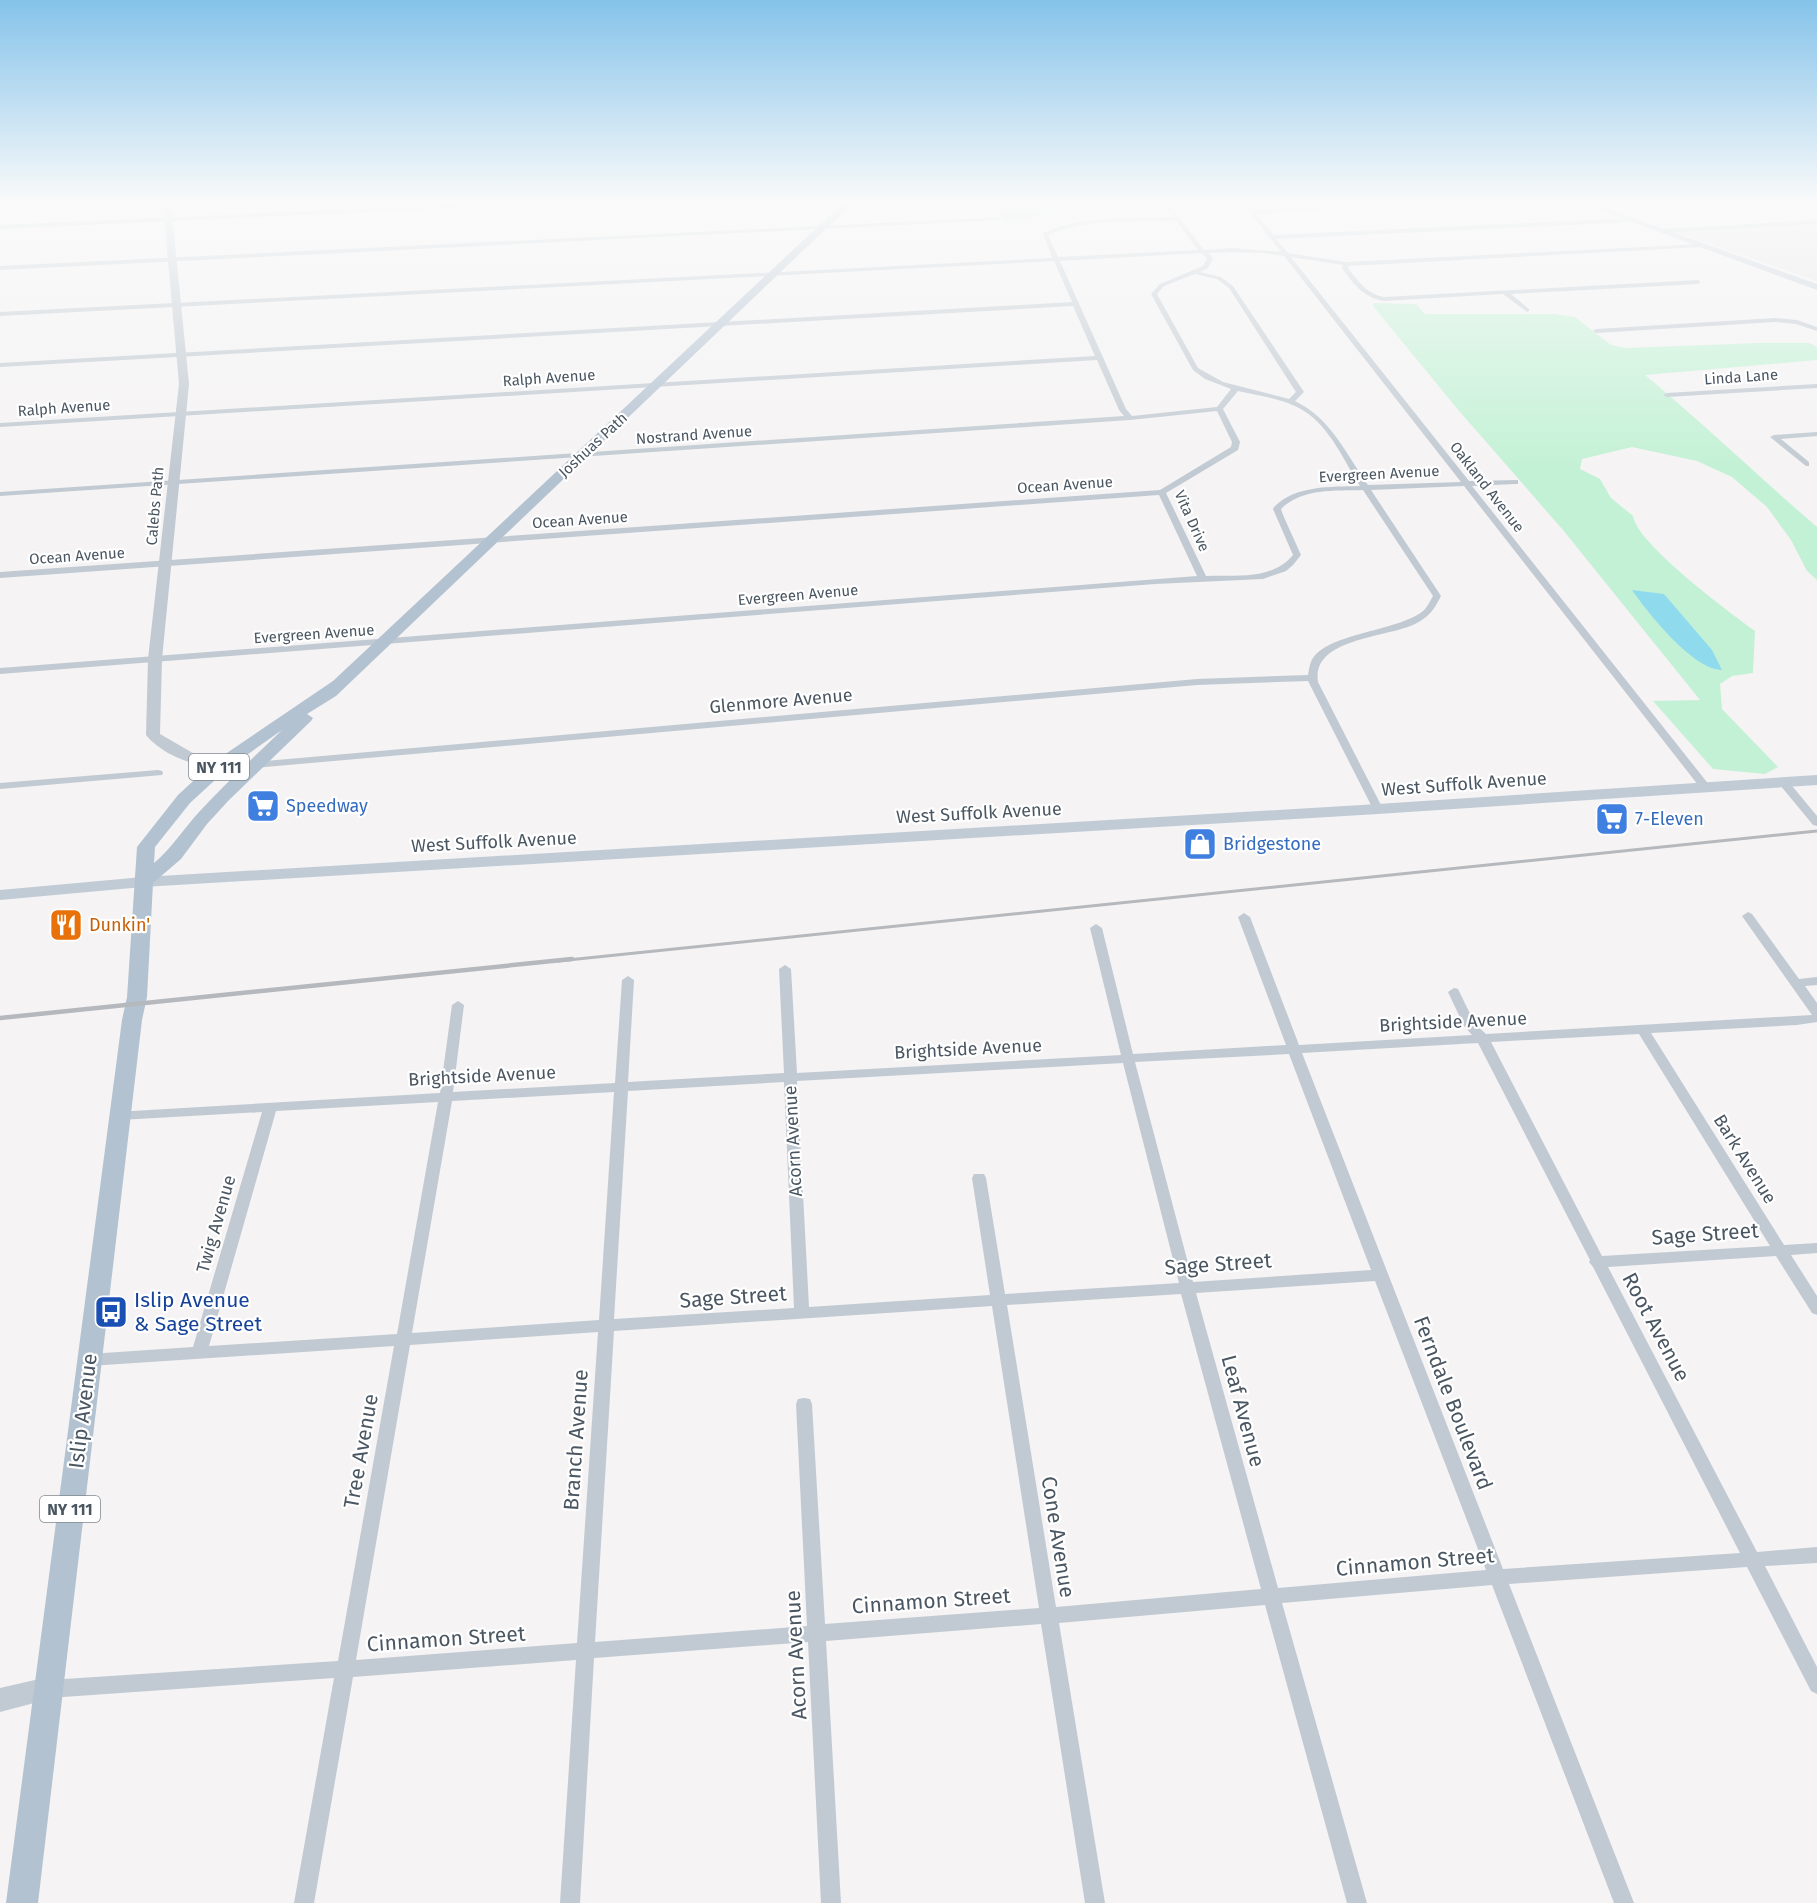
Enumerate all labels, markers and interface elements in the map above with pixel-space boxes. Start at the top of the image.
street label: Linda Lane [1703,365,1779,389]
street label: Ralph Avenue [502,366,596,390]
street label: Ralph Avenue [17,396,111,420]
street label: Joshuas Path [555,409,631,481]
street label: Nostrand Avenue [635,422,753,448]
street label: Oakland Avenue [1446,438,1528,536]
street label: Evergreen Avenue [1318,462,1440,486]
street label: Calebs Path [143,466,167,546]
street label: Ocean Avenue [1016,473,1114,497]
street label: Vita Drive [1171,488,1213,554]
street label: Ocean Avenue [531,508,629,532]
street label: Ocean Avenue [28,544,126,568]
street label: Evergreen Avenue [737,581,859,609]
street label: Evergreen Avenue [253,621,375,647]
street label: Glenmore Avenue [709,684,853,718]
road number: NY 111 [189,754,249,780]
street label: West Suffolk Avenue [1381,767,1547,801]
supermarket icon: Speedway [245,788,281,824]
place label: Speedway [286,795,368,817]
street label: West Suffolk Avenue [896,798,1062,828]
supermarket icon: 7-Eleven [1594,801,1630,837]
place label: 7-Eleven [1635,808,1704,830]
shop icon: Bridgestone [1182,826,1218,862]
street label: West Suffolk Avenue [411,827,577,857]
place label: Bridgestone [1223,833,1321,855]
restaurant icon: Dunkin' [48,907,84,943]
place label: Dunkin' [89,914,150,936]
street label: Brightside Avenue [1379,1007,1527,1037]
street label: Brightside Avenue [894,1034,1042,1064]
street label: Brightside Avenue [408,1061,556,1091]
street label: Acorn Avenue [779,1085,807,1197]
street label: Bark Avenue [1709,1110,1781,1208]
street label: Twig Avenue [192,1173,240,1275]
street label: Sage Street [1651,1217,1760,1251]
street label: Sage Street [1164,1247,1273,1281]
street label: Root Avenue [1616,1268,1696,1386]
street label: Sage Street [679,1280,788,1314]
place label: Islip Avenue & Sage Street [134,1287,263,1337]
bus stop icon: Islip Avenue & Sage Street [93,1294,129,1330]
street label: Ferndale Boulevard [1408,1312,1498,1494]
street label: Islip Avenue [63,1352,103,1470]
street label: Leaf Avenue [1216,1352,1270,1470]
street label: Branch Avenue [558,1369,594,1511]
street label: Tree Avenue [338,1392,384,1510]
street label: Cone Avenue [1036,1474,1080,1600]
road number: NY 111 [40,1496,100,1522]
street label: Cinnamon Street [1335,1542,1496,1582]
street label: Cinnamon Street [851,1582,1012,1620]
street label: Acorn Avenue [780,1590,812,1720]
street label: Cinnamon Street [366,1620,527,1658]

